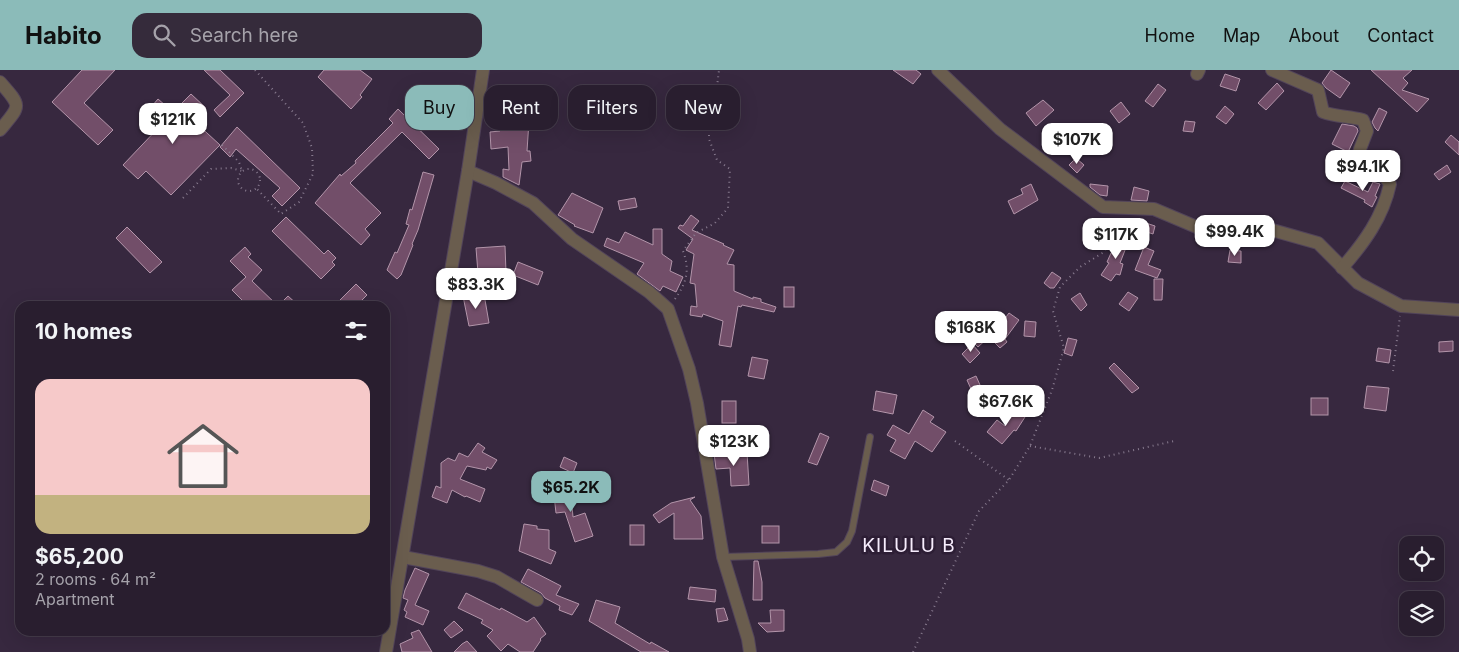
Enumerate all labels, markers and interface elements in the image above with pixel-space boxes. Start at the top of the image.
search box [132,13,482,58]
text: Habito [25,21,102,50]
icon: search [150,21,178,49]
text: Search here [190,24,298,47]
text: Home [1145,25,1195,46]
text: Map [1223,25,1260,46]
text: About [1288,25,1339,46]
text: Contact [1367,25,1434,46]
chip: Buy [405,85,474,130]
chip: Rent [484,85,558,130]
chip: Filters [568,85,656,130]
chip: New [666,85,740,130]
pin: $121K [138,102,208,145]
text: $121K [150,109,196,129]
pin: $107K [1042,122,1112,165]
text: $107K [1053,129,1101,149]
pin: $94.1K [1322,150,1404,192]
text: $94.1K [1336,156,1390,176]
pin: $99.4K [1194,214,1276,257]
pin: $117K [1081,218,1151,260]
text: $99.4K [1206,221,1264,241]
text: $117K [1093,224,1139,244]
pin: $83.3K [435,268,517,310]
text: $83.3K [447,274,505,294]
pin: $168K [936,310,1006,353]
icon: filters [342,317,370,345]
text: $168K [946,317,996,337]
text: 10 homes [35,319,133,344]
pin: $67.6K [965,384,1047,427]
text: $67.6K [979,391,1033,411]
icon: home [158,411,248,501]
pin: $123K [699,424,769,467]
text: $123K [709,431,759,451]
pin: $65.2K [530,470,612,513]
text: $65.2K [542,477,600,497]
district label: KILULU B [862,534,956,557]
map controls [1399,536,1444,636]
button: locate [1399,536,1444,581]
text: $65,200 [35,544,124,569]
text: 2 rooms · 64 m² [35,569,156,589]
text: Apartment [35,589,115,609]
button: layers [1399,591,1444,636]

